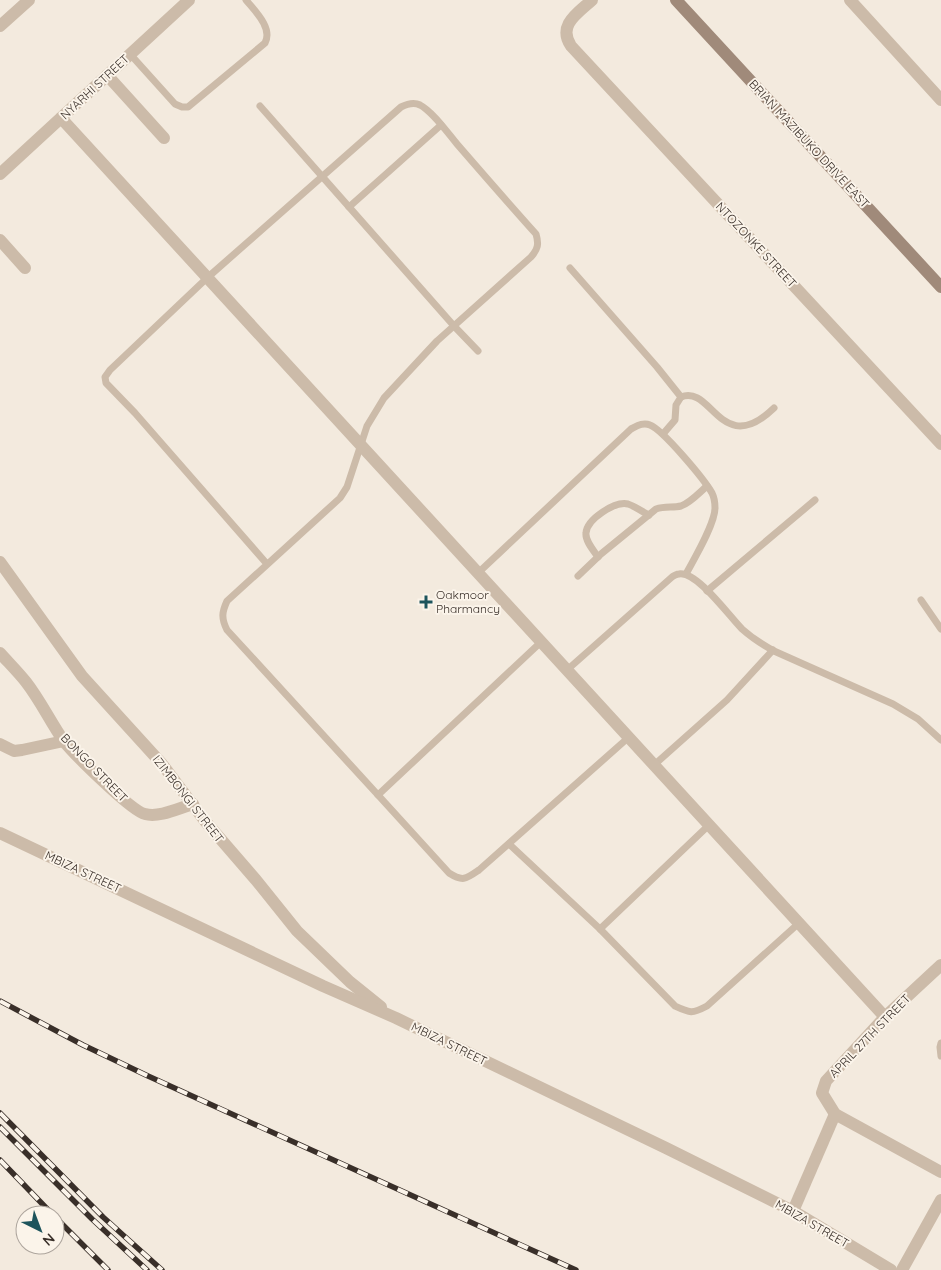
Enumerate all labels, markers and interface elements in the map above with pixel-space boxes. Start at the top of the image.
street label: NYARHI STREET [57,51,132,122]
street label: BRIAN MAZIBUKO DRIVE EAST [746,76,873,211]
street label: NTOZONKE STREET [713,199,800,291]
place label: Oakmoor Pharmancy [436,587,500,616]
marker: Oakmoor Pharmancy [420,596,432,608]
street label: BONGO STREET [58,730,131,805]
street label: IZIMBONGI STREET [150,752,227,845]
street label: MBIZA STREET [43,847,124,896]
street label: APRIL 27TH STREET [826,991,913,1081]
street label: MBIZA STREET [409,1019,490,1068]
street label: MBIZA STREET [773,1196,852,1251]
north arrow [15,1205,65,1255]
text: N [39,1230,59,1250]

